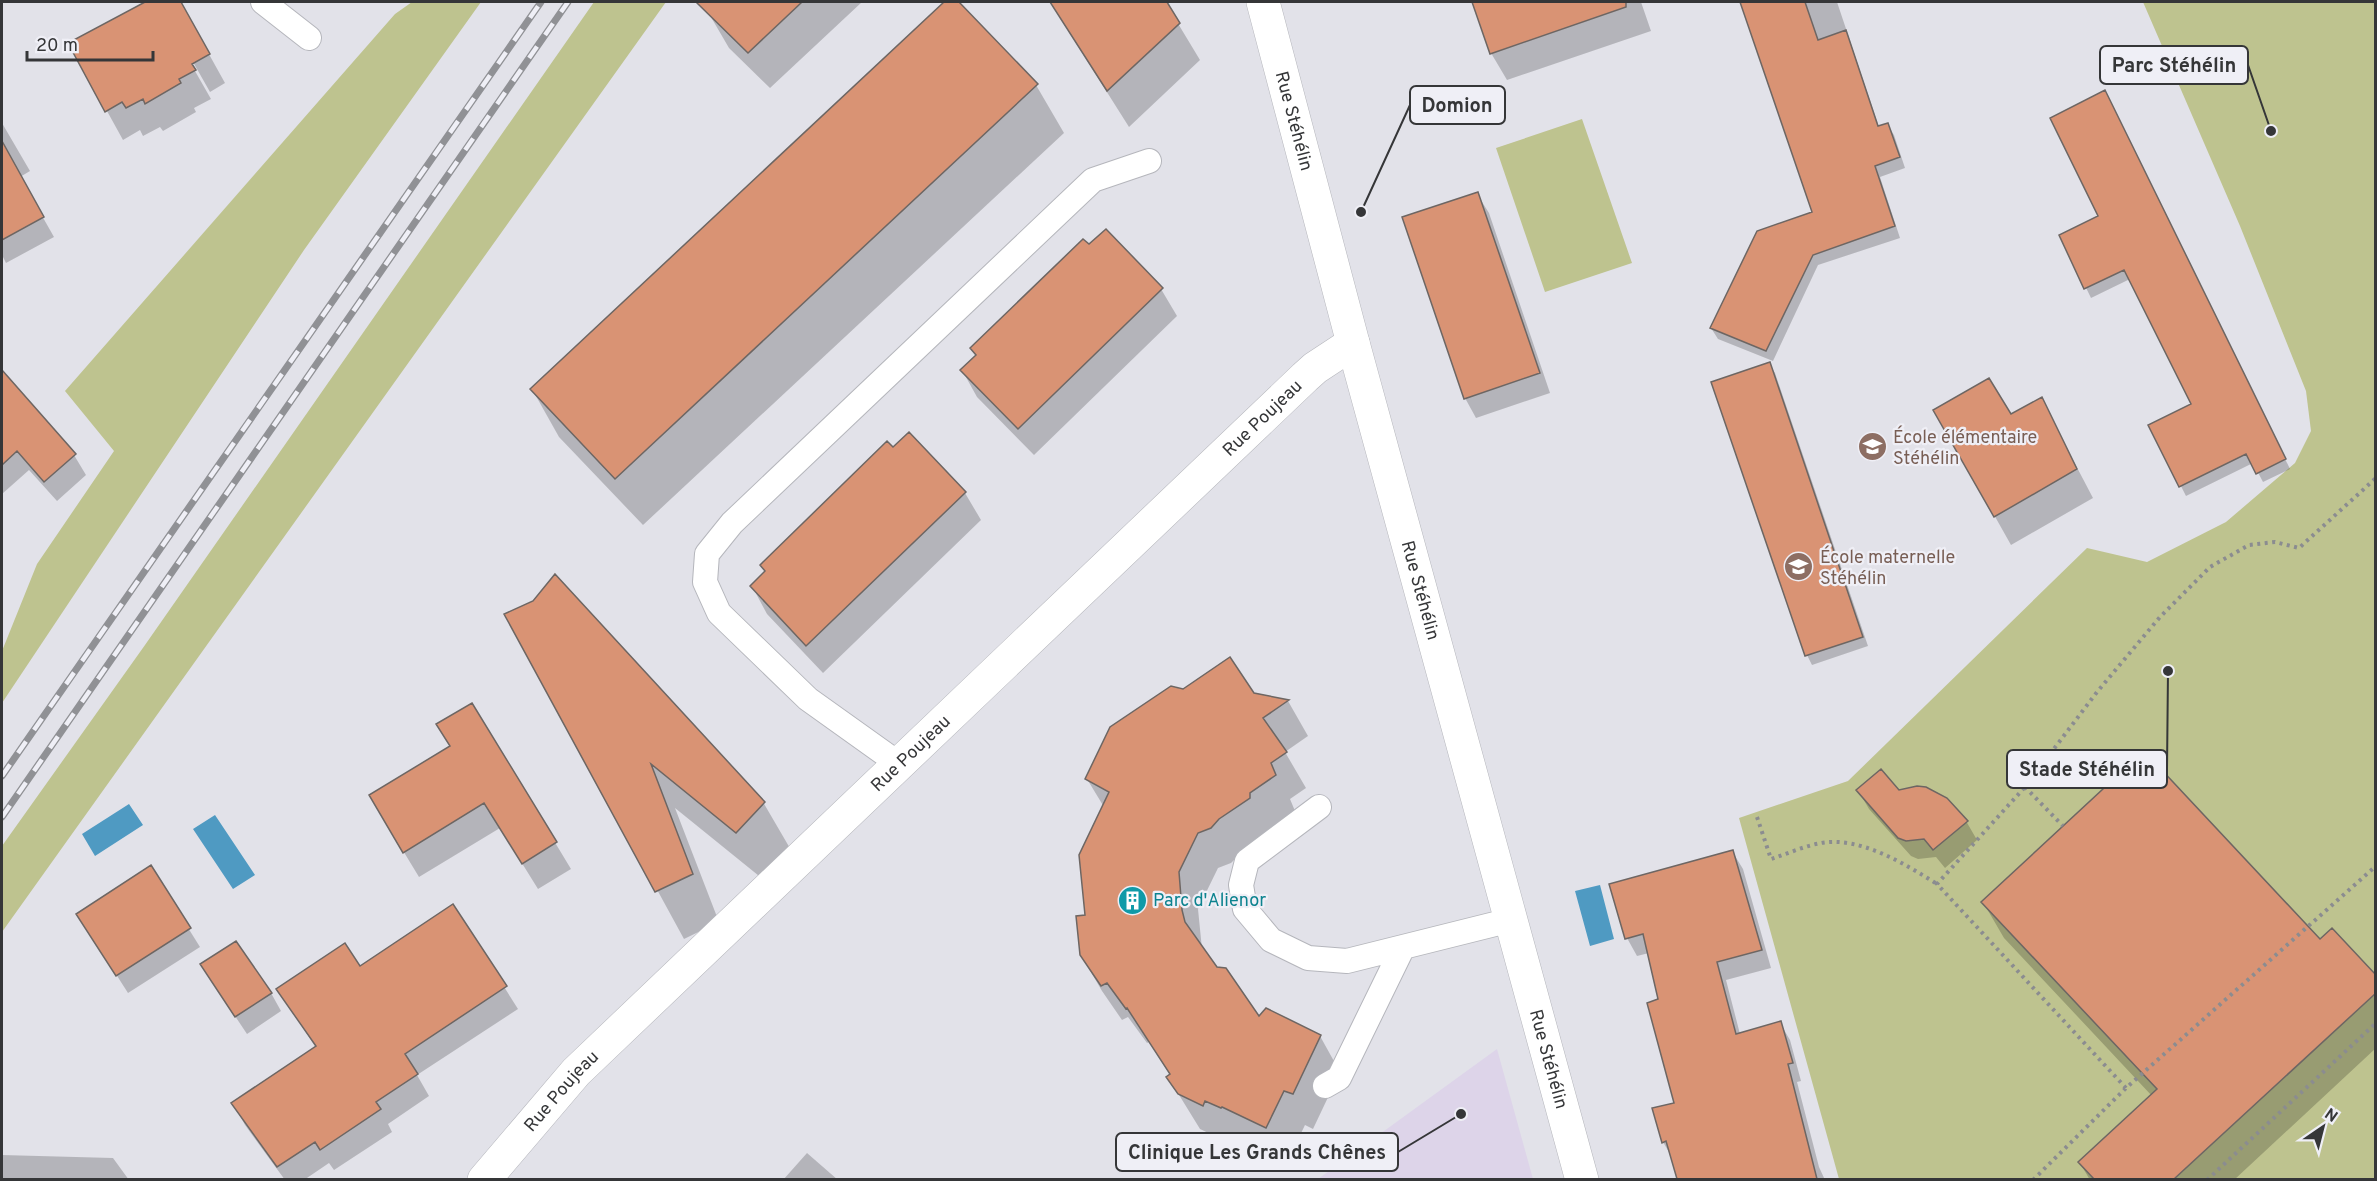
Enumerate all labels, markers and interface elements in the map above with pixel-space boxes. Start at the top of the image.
scale bar [27,24,153,62]
text: 20 m [36,35,78,58]
callout: Parc Stéhélin [2100,46,2248,84]
text: Parc Stéhélin [2112,54,2236,80]
street label: Rue Stéhélin [1269,69,1317,174]
callout: Domion [1410,86,1505,124]
text: Domion [1421,94,1493,120]
street label: Rue Poujeau [1219,375,1308,462]
place label: École élémentaire Stéhélin [1893,425,2037,471]
school or university icon: École élémentaire Stéhélin [1856,431,1888,463]
street label: Rue Stéhélin [1395,538,1444,643]
place label: École maternelle Stéhélin [1820,545,1955,591]
school or university icon: École maternelle Stéhélin [1783,551,1815,583]
street label: Rue Poujeau [867,711,956,798]
callout: Stade Stéhélin [2007,750,2167,788]
text: Stade Stéhélin [2019,758,2155,784]
building icon: Parc d'Alienor [1116,884,1148,916]
place label: Parc d'Alienor [1153,890,1266,913]
street label: Rue Stéhélin [1523,1007,1572,1112]
street label: Rue Poujeau [520,1046,604,1137]
north arrow [2293,1097,2353,1157]
text: N [2320,1105,2341,1128]
callout: Clinique Les Grands Chênes [1116,1133,1398,1171]
text: Clinique Les Grands Chênes [1128,1141,1386,1167]

